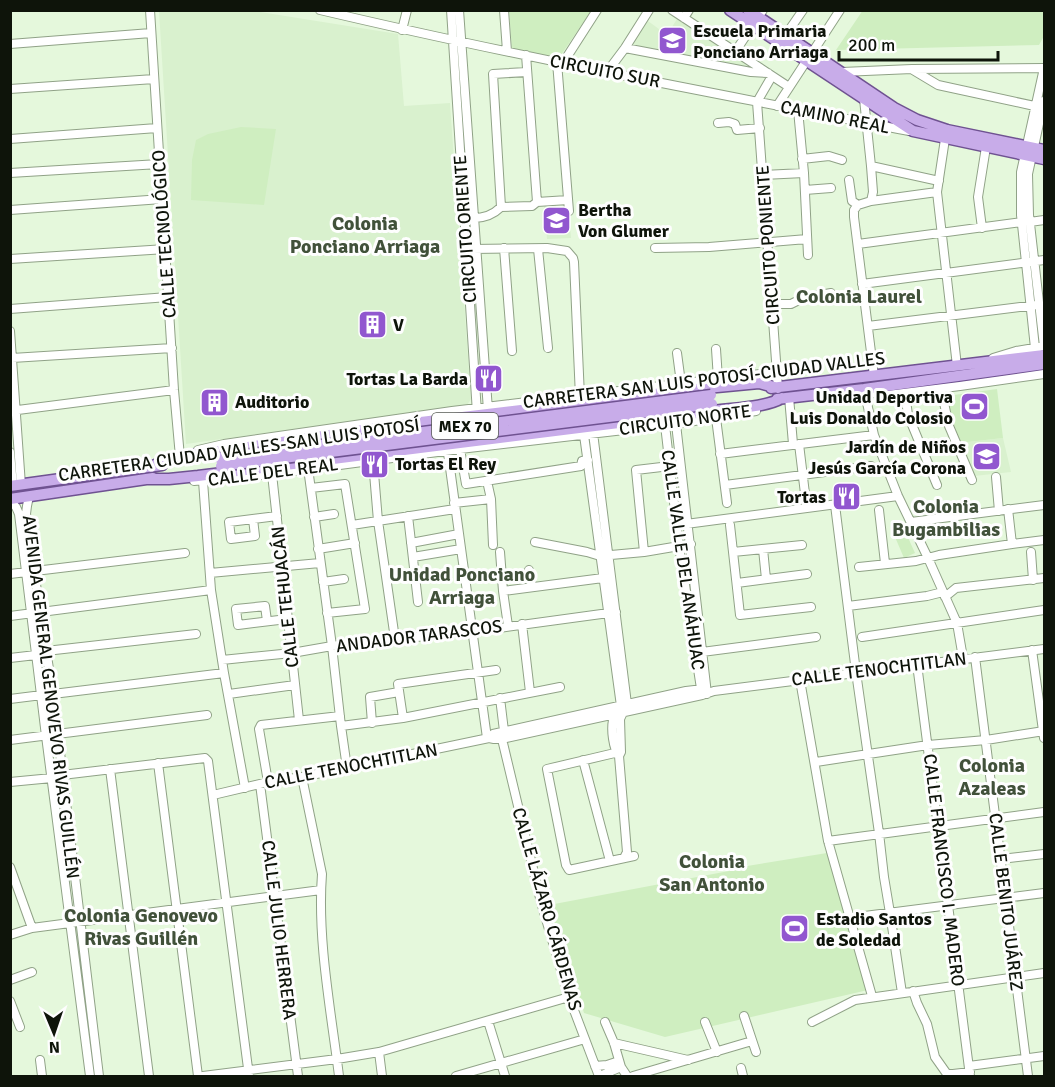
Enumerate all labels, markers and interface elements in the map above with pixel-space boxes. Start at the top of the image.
place label: Escuela Primaria Ponciano Arriaga [693,20,829,63]
scale bar [839,24,998,62]
school or university icon: Escuela Primaria Ponciano Arriaga [656,25,688,57]
text: 200 m [848,34,895,56]
street label: CIRCUITO SUR [548,50,662,93]
street label: CAMINO REAL [778,96,892,138]
street label: CALLE TECNOLÓGICO [147,149,181,319]
street label: CIRCUITO ORIENTE [449,154,481,304]
street label: CIRCUITO PONIENTE [751,164,785,326]
place label: Bertha Von Glumer [578,199,670,242]
school or university icon: Bertha Von Glumer [541,204,573,236]
district label: Colonia Ponciano Arriaga [290,211,440,259]
district label: Colonia Laurel [796,284,922,309]
building icon: V [356,309,388,341]
place label: V [393,314,404,336]
street label: CARRETERA SAN LUIS POTOSÍ-CIUDAD VALLES [522,347,886,413]
restaurant icon: Tortas La Barda [473,363,505,395]
place label: Tortas La Barda [346,368,468,390]
building icon: Auditorio [198,386,230,418]
place label: Unidad Deportiva Luis Donaldo Colosio [790,386,953,429]
place label: Auditorio [235,391,309,413]
sports icon: Unidad Deportiva Luis Donaldo Colosio [958,391,990,423]
street label: CIRCUITO NORTE [618,400,752,440]
road number: MEX 70 [432,413,498,439]
street label: CARRETERA CIUDAD VALLES-SAN LUIS POTOSÍ [57,414,422,486]
place label: Jardín de Niños Jesús García Corona [808,436,966,479]
school or university icon: Jardín de Niños Jesús García Corona [971,441,1003,473]
restaurant icon: Tortas El Rey [358,448,390,480]
street label: CALLE VALLE DEL ANÁHUAC [657,448,709,672]
street label: CALLE DEL REAL [207,453,339,491]
place label: Tortas El Rey [395,453,496,475]
restaurant icon: Tortas [831,481,863,513]
place label: Tortas [777,486,826,508]
district label: Colonia Bugambilias [892,494,1000,542]
street label: AVENIDA GENERAL GENOVEVO RIVAS GUILLÉN [18,514,84,880]
street label: CALLE TEHUACÁN [267,525,303,669]
district label: Unidad Ponciano Arriaga [389,562,535,610]
street label: ANDADOR TARASCOS [335,615,503,657]
street label: CALLE TENOCHTITLAN [790,647,968,691]
street label: CALLE TENOCHTITLAN [263,738,439,794]
street label: CALLE FRANCISCO I. MADERO [919,752,969,988]
district label: Colonia Azaleas [958,753,1026,801]
street label: CALLE LÁZARO CÁRDENAS [507,805,587,1013]
street label: CALLE BENITO JUÁREZ [984,812,1028,992]
street label: CALLE JULIO HERRERA [257,839,301,1021]
district label: Colonia San Antonio [659,849,765,897]
district label: Colonia Genovevo Rivas Guillén [64,903,218,951]
place label: Estadio Santos de Soledad [816,908,932,951]
sports icon: Estadio Santos de Soledad [779,913,811,945]
north arrow [24,1003,84,1063]
text: N [49,1037,60,1057]

